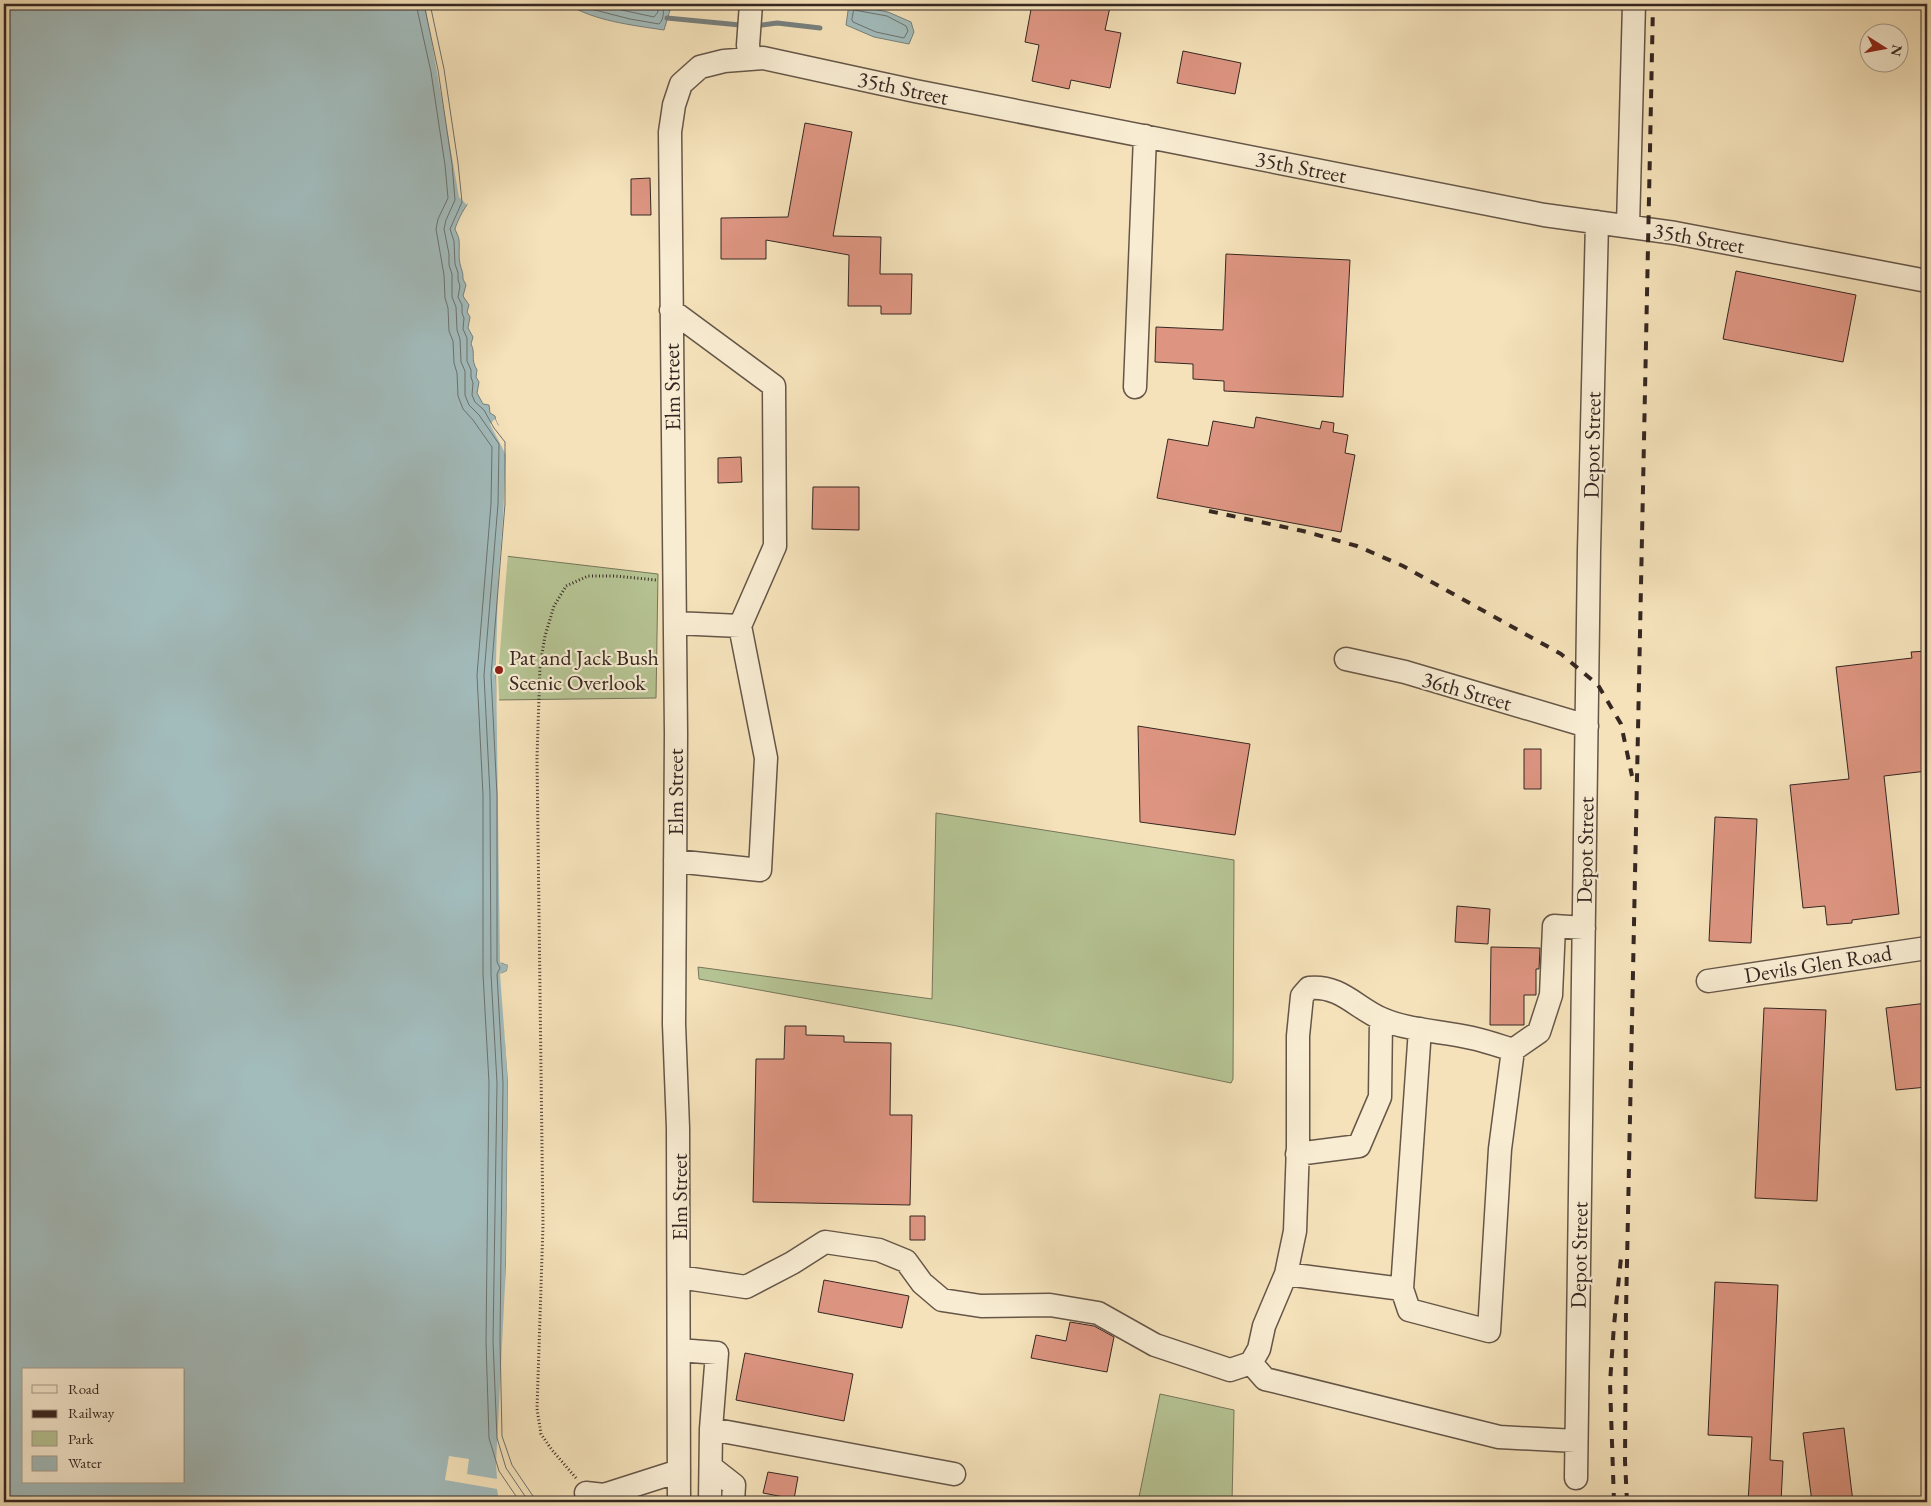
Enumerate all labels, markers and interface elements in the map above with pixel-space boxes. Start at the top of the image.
north arrow [1858,22,1908,72]
text: N [1887,43,1907,58]
street label: 35th Street [855,64,951,112]
street label: 35th Street [1253,144,1349,190]
street label: 35th Street [1651,216,1747,260]
street label: Elm Street [657,343,687,431]
street label: Depot Street [1577,391,1607,499]
place label: Pat and Jack Bush Scenic Overlook [509,643,659,697]
marker: Pat and Jack Bush Scenic Overlook [493,664,505,676]
street label: 36th Street [1419,664,1515,718]
street label: Elm Street [661,748,690,836]
street label: Depot Street [1570,796,1600,904]
street label: Devils Glen Road [1742,938,1895,990]
street label: Elm Street [665,1153,694,1241]
street label: Depot Street [1564,1201,1594,1309]
legend [22,1368,185,1484]
text: Road [68,1379,100,1398]
text: Railway [68,1403,115,1422]
text: Park [68,1429,95,1448]
text: Water [68,1453,102,1472]

